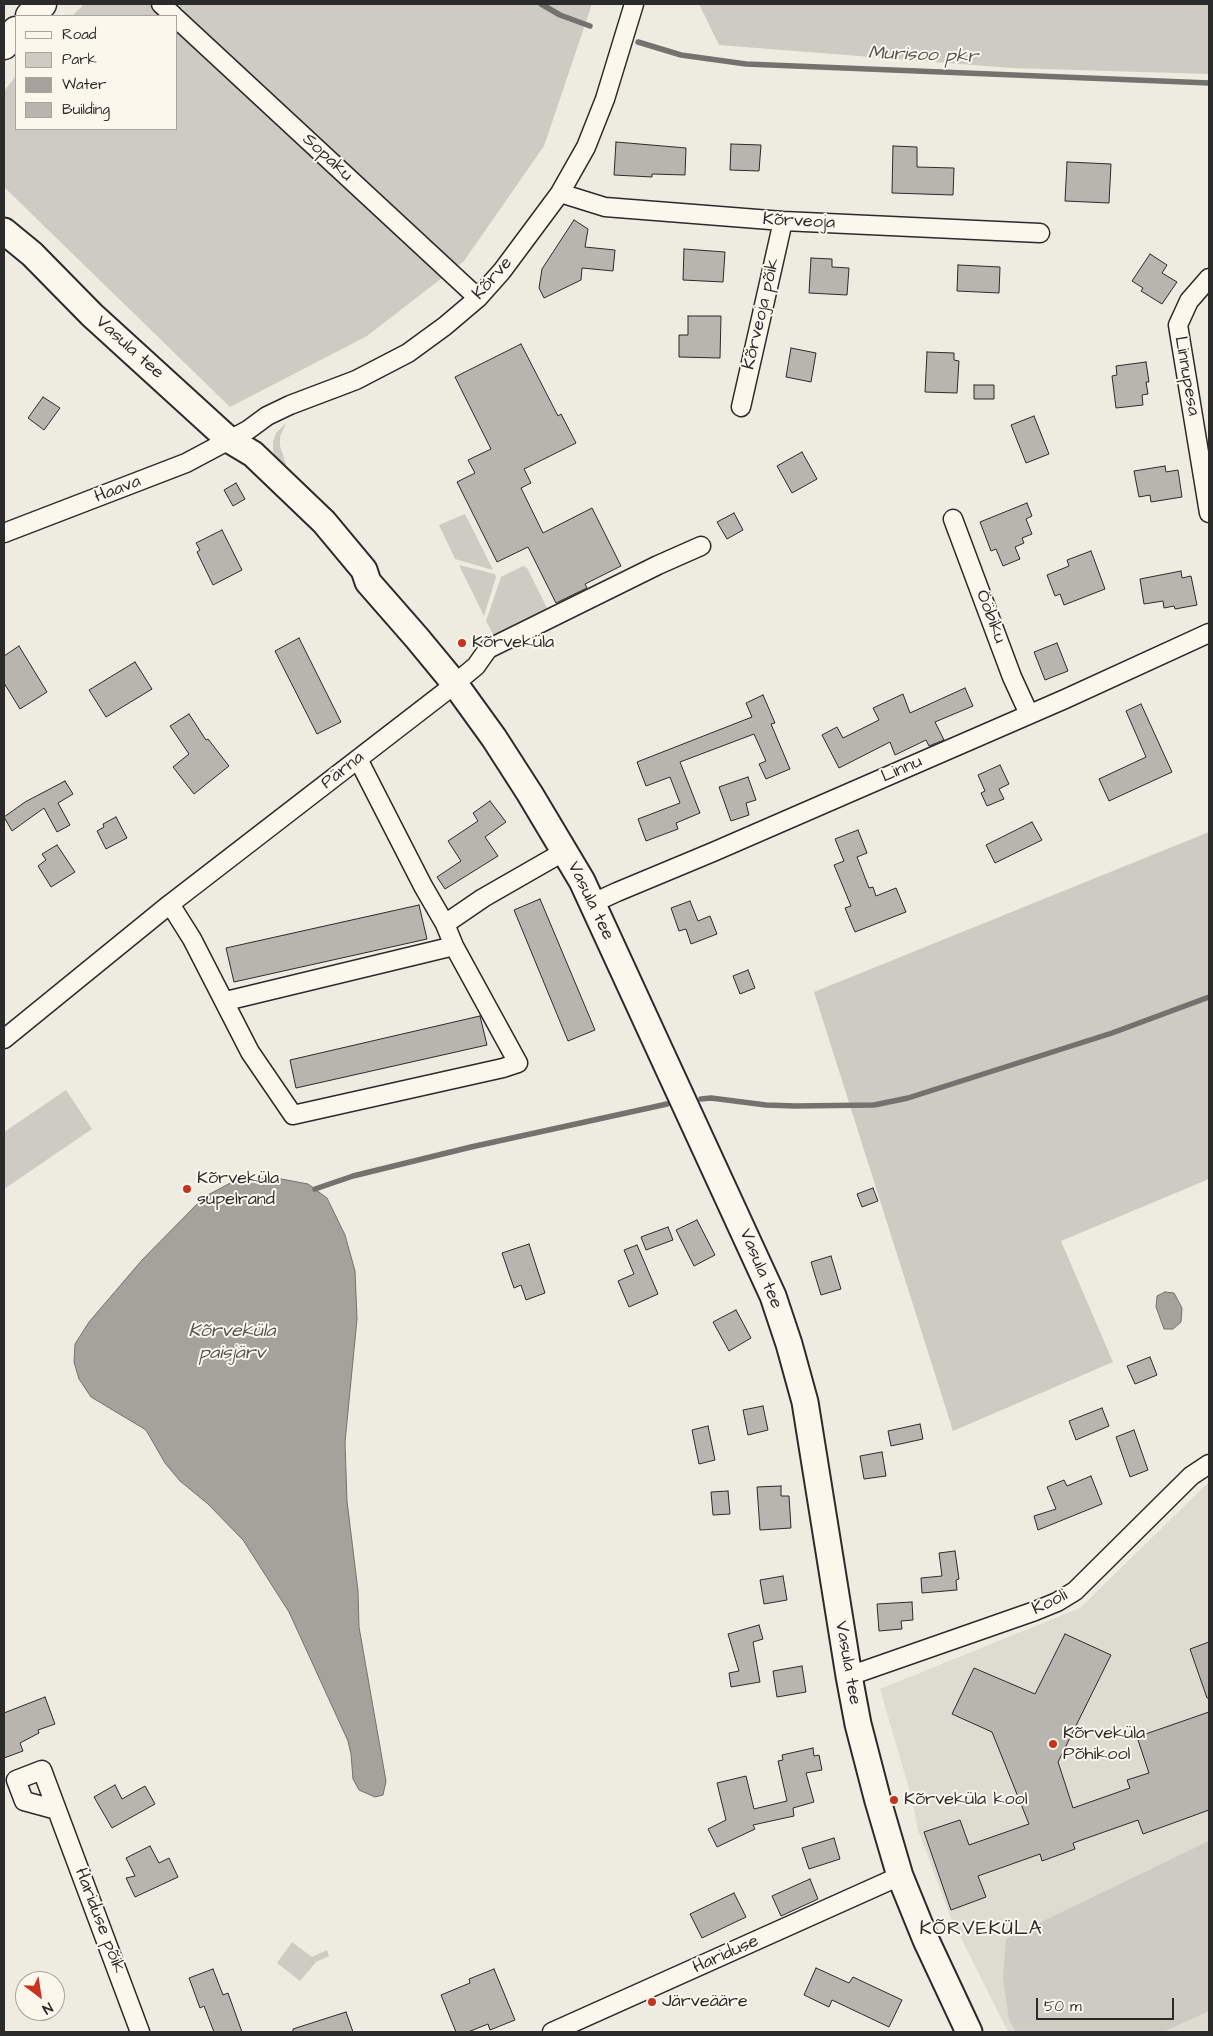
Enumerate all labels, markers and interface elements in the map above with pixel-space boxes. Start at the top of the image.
legend [15,15,178,130]
text: Road [62,24,96,45]
water label: Murisoo pkr [868,43,978,69]
text: Park [62,49,97,70]
text: Water [62,74,106,95]
text: Building [62,99,110,120]
street label: Sopaku [297,129,357,187]
street label: Kõrveoja [762,209,836,235]
street label: Kõrve [468,253,518,305]
street label: Kõrveoja põik [739,256,785,372]
street label: Vasula tee [90,312,168,384]
street label: Linnupesa [1168,335,1204,417]
street label: Haava [92,471,144,509]
street label: Ööbiku [970,587,1010,647]
place label: Kõrveküla [472,632,554,654]
marker: Kõrveküla [456,637,468,649]
street label: Pärna [317,747,369,795]
street label: Linnu [878,752,926,788]
street label: Vasula tee [562,858,618,944]
place label: Kõrveküla supelrand [197,1168,279,1210]
marker: Kõrveküla supelrand [181,1183,193,1195]
street label: Vasula tee [734,1226,786,1312]
water label: Kõrveküla paisjärv [189,1321,275,1365]
street label: Kooli [1029,1585,1071,1621]
street label: Vasula tee [829,1619,865,1707]
place label: Kõrveküla Põhikool [1063,1723,1145,1766]
marker: Kõrveküla Põhikool [1047,1738,1059,1750]
place label: Kõrveküla kool [904,1789,1028,1811]
marker: Kõrveküla kool [888,1794,900,1806]
street label: Hariduse põik [69,1865,129,1977]
district label: KÕRVEKÜLA [918,1918,1044,1942]
street label: Hariduse [690,1931,762,1979]
north arrow [15,1971,65,2021]
scale bar [1038,1988,1176,2020]
place label: Järveääre [662,1991,748,2013]
marker: Järveääre [646,1996,658,2008]
text: 50 m [1044,1996,1082,2017]
text: N [38,1997,56,2019]

